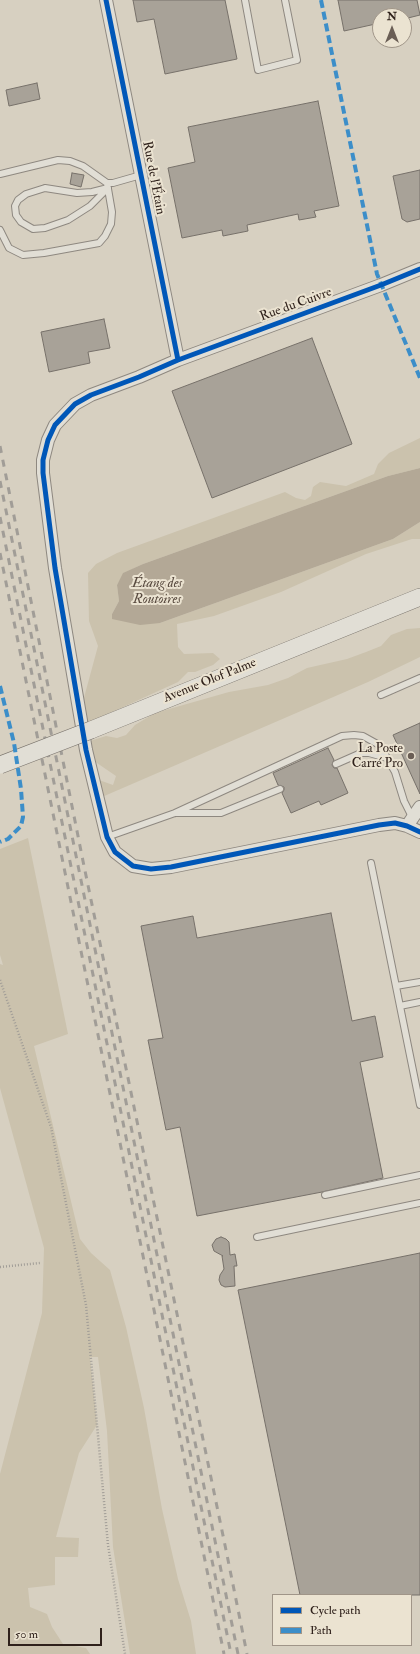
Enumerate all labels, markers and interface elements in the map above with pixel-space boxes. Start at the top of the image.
north arrow [372,8,412,48]
text: N [387,10,397,23]
street label: Rue de l'Étain [138,140,168,216]
street label: Rue du Cuivre [258,285,334,325]
water label: Étang des Routoires [132,576,182,608]
street label: Avenue Olof Palme [161,655,259,707]
place label: La Poste Carré Pro [352,741,403,772]
marker: La Poste Carré Pro [406,751,416,761]
legend [272,1594,412,1646]
text: Cycle path [310,1603,360,1618]
scale bar [10,1620,104,1646]
text: Path [310,1623,332,1638]
text: 50 m [15,1627,38,1642]

